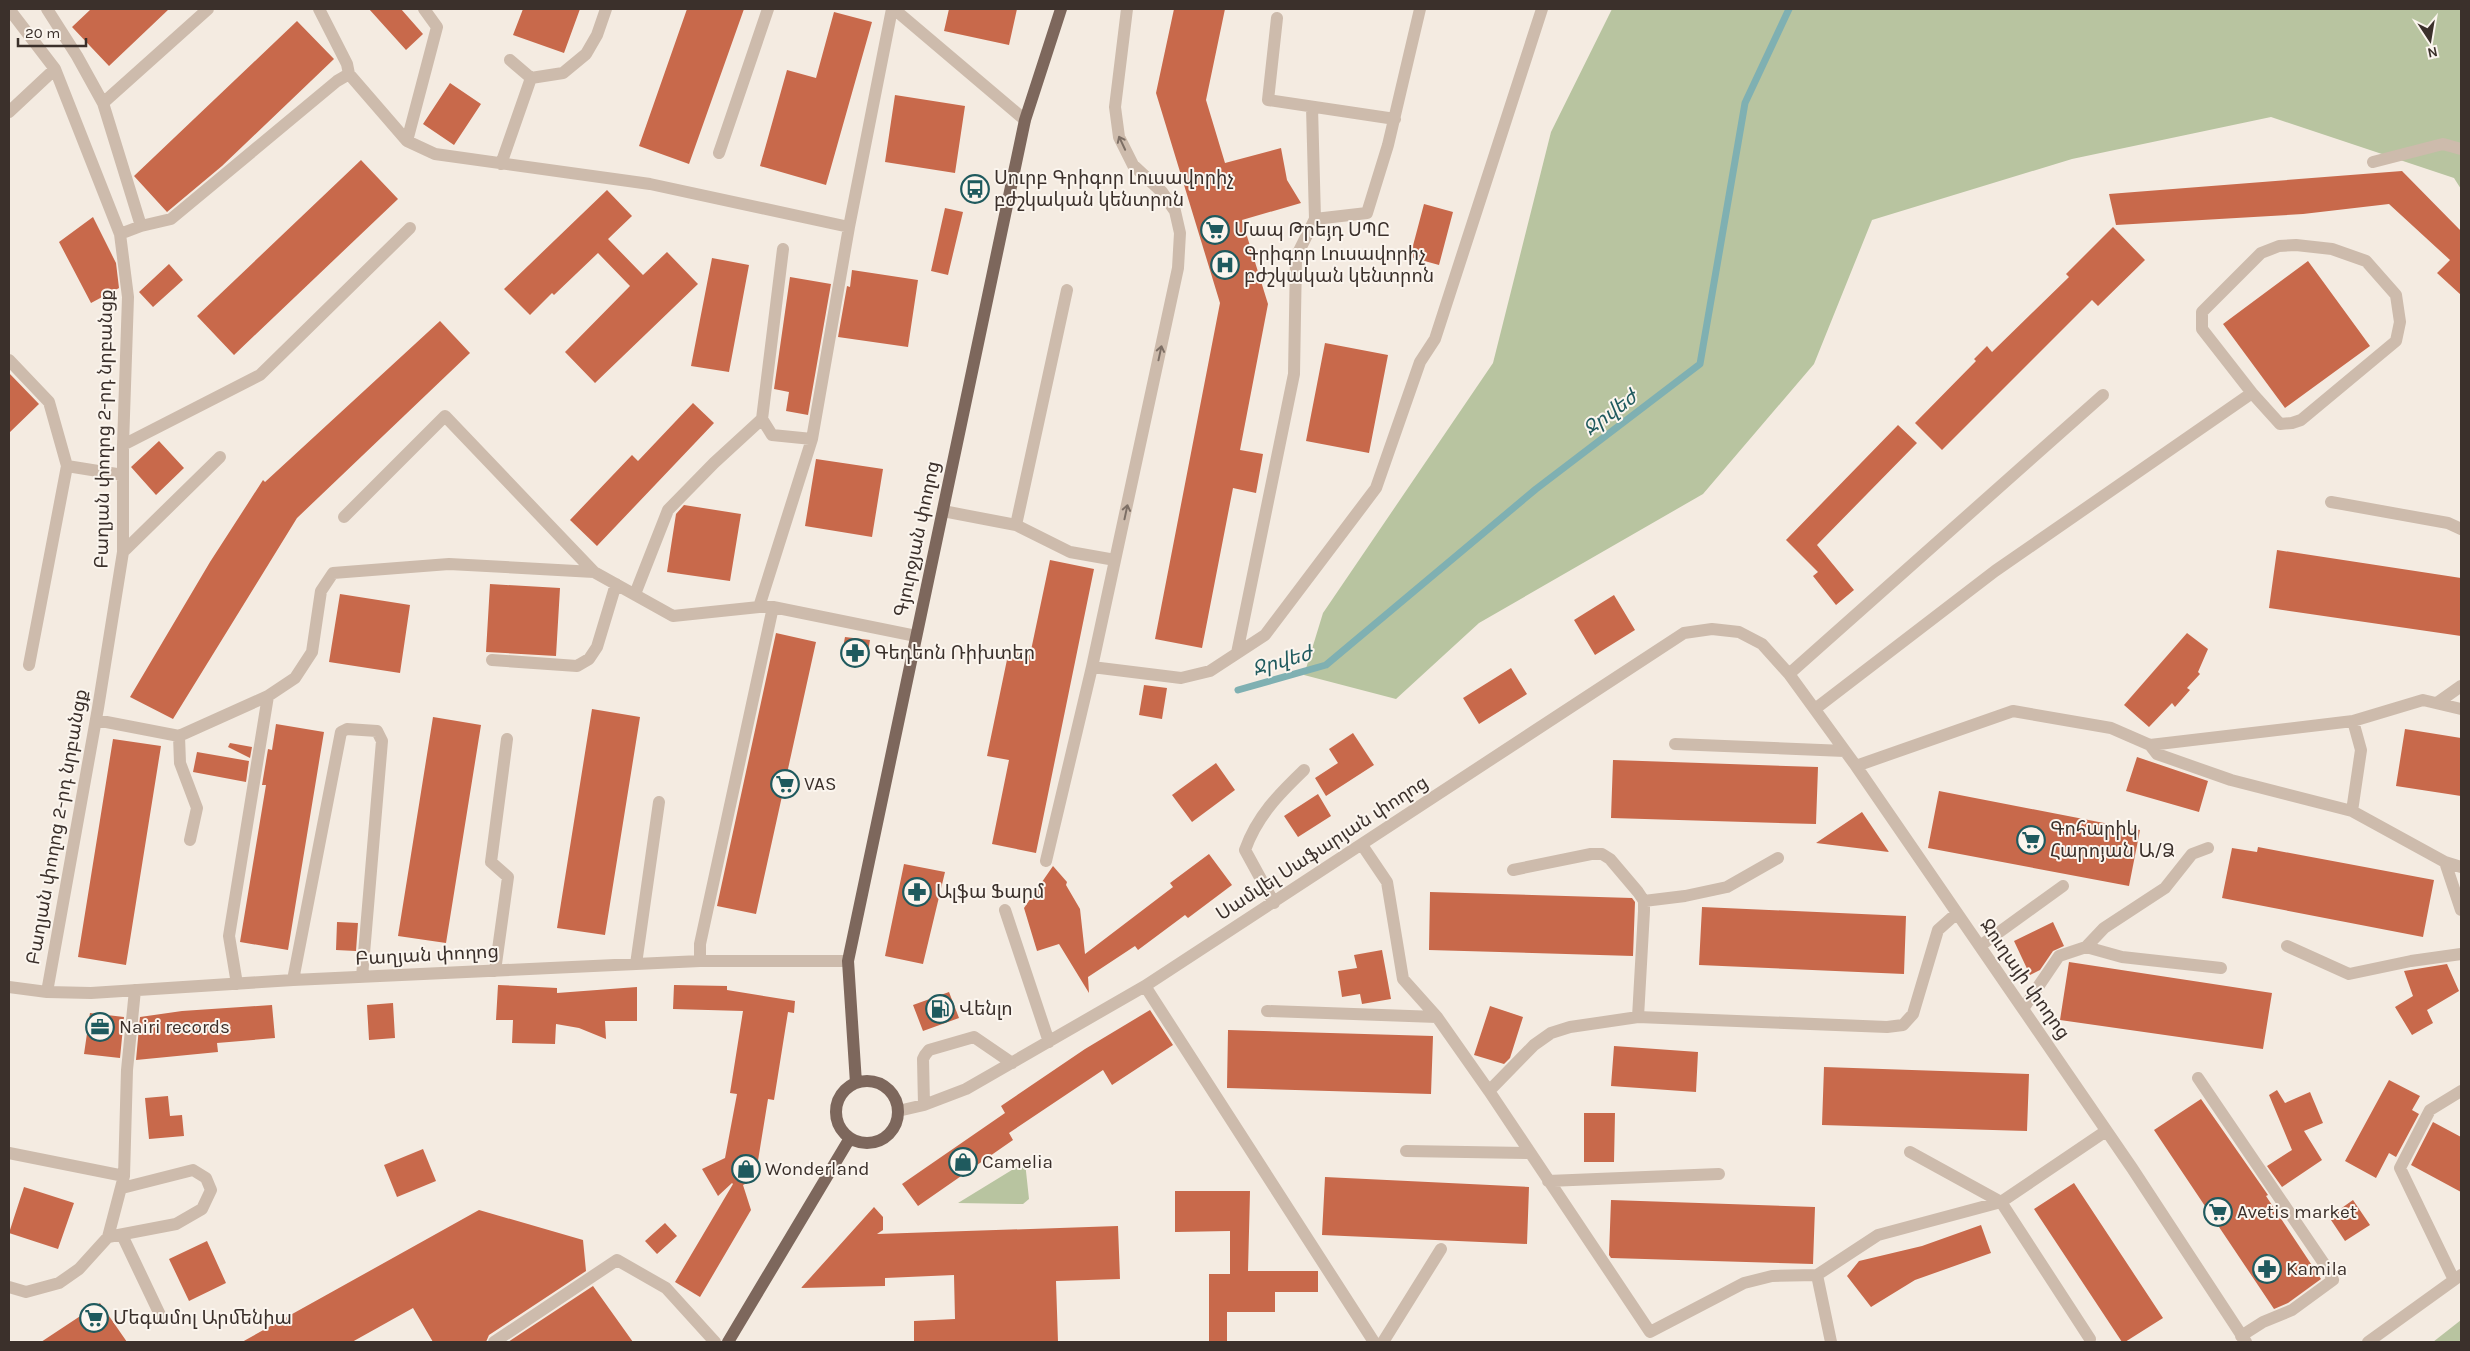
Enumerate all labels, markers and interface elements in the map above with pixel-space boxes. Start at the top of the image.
scale bar [18,15,85,47]
north arrow [2405,15,2455,65]
text: 20 m [25,24,60,42]
text: N [2426,43,2439,62]
one-way arrow [1117,136,1127,151]
place label: Սուրբ Գրիգոր Լուսավորիչ բժշկական կենտրոն [994,167,1234,211]
bus stop icon: Սուրբ Գրիգոր Լուսավորիչ բժշկական կենտրոն [960,174,990,204]
supermarket icon: Մապ Թրեյդ ՍՊԸ [1200,215,1230,245]
place label: Մապ Թրեյդ ՍՊԸ [1234,219,1390,241]
place label: Գրիգոր Լուսավորիչ բժշկական կենտրոն [1244,243,1434,287]
hospital icon: Գրիգոր Լուսավորիչ բժշկական կենտրոն [1210,250,1240,280]
street label: Բաղյան փողոց 2-րդ նրբանցք [91,289,117,569]
one-way arrow [1156,346,1165,362]
water label: Ջրվեժ [1579,384,1643,441]
street label: Գյուրջյան փողոց [890,459,944,619]
one-way arrow [1122,505,1131,521]
pharmacy icon: Գեդեոն Ռիխտեր [840,638,870,668]
water label: Ջրվեժ [1250,641,1317,680]
place label: Գեդեոն Ռիխտեր [874,642,1035,664]
street label: Բաղյան փողոց 2-րդ նրբանցք [22,688,92,966]
supermarket icon: VAS [770,769,800,799]
street label: Սամվել Սաֆարյան փողոց [1212,771,1432,925]
place label: VAS [804,773,836,795]
place label: Գոհարիկ Հարոյան Ա/Ձ [2050,818,2175,862]
supermarket icon: Գոհարիկ Հարոյան Ա/Ձ [2016,825,2046,855]
pharmacy icon: Ալֆա Ֆարմ [902,877,932,907]
place label: Ալֆա Ֆարմ [936,881,1045,903]
street label: Ջուղայի փողոց [1975,915,2075,1043]
street label: Բաղյան փողոց [355,940,499,970]
fuel station icon: Վենլո [925,994,955,1024]
place label: Վենլո [959,998,1013,1020]
office icon: Nairi records [85,1012,115,1042]
place label: Nairi records [119,1016,230,1038]
shop icon: Camelia [948,1147,978,1177]
place label: Camelia [982,1151,1053,1173]
shop icon: Wonderland [731,1154,761,1184]
place label: Wonderland [765,1158,870,1180]
supermarket icon: Avetis market [2203,1197,2233,1227]
place label: Avetis market [2237,1201,2357,1223]
pharmacy icon: Kamila [2252,1254,2282,1284]
place label: Kamila [2286,1258,2347,1280]
supermarket icon: Մեգամոլ Արմենիա [79,1303,109,1333]
place label: Մեգամոլ Արմենիա [113,1307,292,1329]

